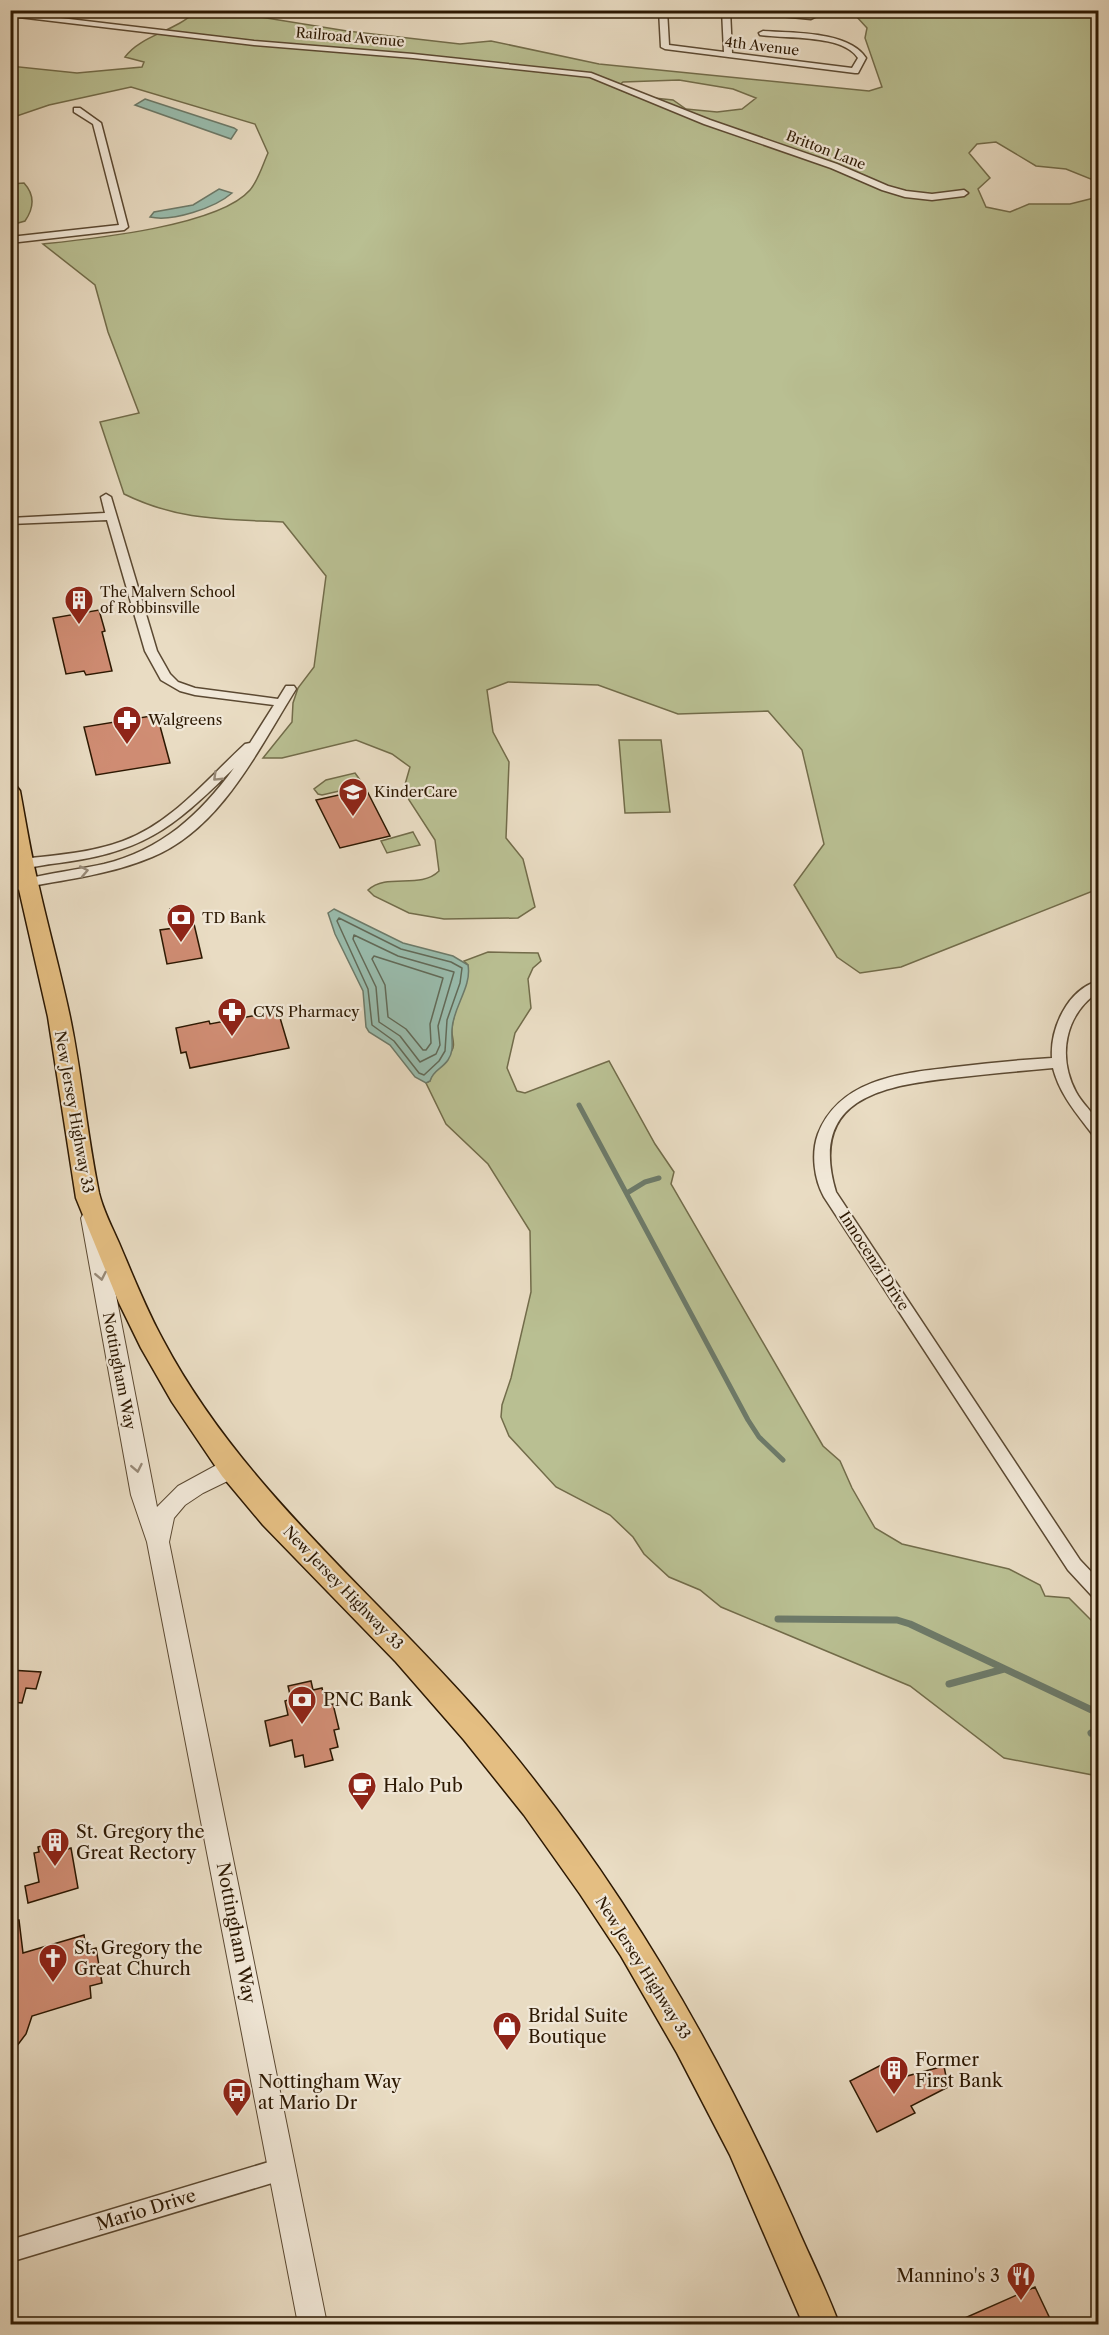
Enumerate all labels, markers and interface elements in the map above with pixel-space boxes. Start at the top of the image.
street label: Railroad Avenue [295,23,405,51]
street label: 4th Avenue [724,33,800,60]
street label: Britton Lane [784,127,869,174]
place label: The Malvern School of Robbinsville [100,583,236,617]
building icon: The Malvern School of Robbinsville [63,584,95,626]
pharmacy icon: Walgreens [111,704,143,746]
place label: Walgreens [147,710,222,729]
one-way arrow [213,769,224,780]
school or university icon: KinderCare [337,776,369,818]
place label: KinderCare [374,782,457,801]
one-way arrow [79,865,89,878]
bank icon: TD Bank [165,902,197,944]
place label: TD Bank [202,908,267,927]
pharmacy icon: CVS Pharmacy [216,996,248,1038]
place label: CVS Pharmacy [253,1002,360,1021]
street label: New Jersey Highway 33 [51,1029,98,1195]
street label: Innocenzi Drive [835,1208,914,1314]
one-way arrow [94,1271,107,1281]
street label: Nottingham Way [99,1311,140,1432]
one-way arrow [130,1462,143,1472]
street label: New Jersey Highway 33 [279,1522,407,1653]
bank icon: PNC Bank [286,1684,318,1726]
place label: PNC Bank [323,1689,413,1711]
cafe icon: Halo Pub [346,1770,378,1812]
place label: Halo Pub [383,1775,463,1797]
place label: St. Gregory the Great Rectory [76,1821,205,1864]
building icon: St. Gregory the Great Rectory [39,1826,71,1868]
street label: Nottingham Way [212,1861,261,2006]
street label: New Jersey Highway 33 [592,1893,695,2043]
place label: St. Gregory the Great Church [74,1937,203,1980]
church icon: St. Gregory the Great Church [37,1942,69,1984]
place label: Bridal Suite Boutique [528,2005,628,2048]
shop icon: Bridal Suite Boutique [491,2010,523,2052]
place label: Former First Bank [915,2049,1004,2092]
building icon: Former First Bank [878,2054,910,2096]
place label: Nottingham Way at Mario Dr [258,2071,402,2114]
bus stop icon: Nottingham Way at Mario Dr [221,2076,253,2118]
street label: Mario Drive [93,2184,199,2236]
restaurant icon: Mannino's 3 [1005,2260,1037,2302]
place label: Mannino's 3 [896,2265,1000,2287]

